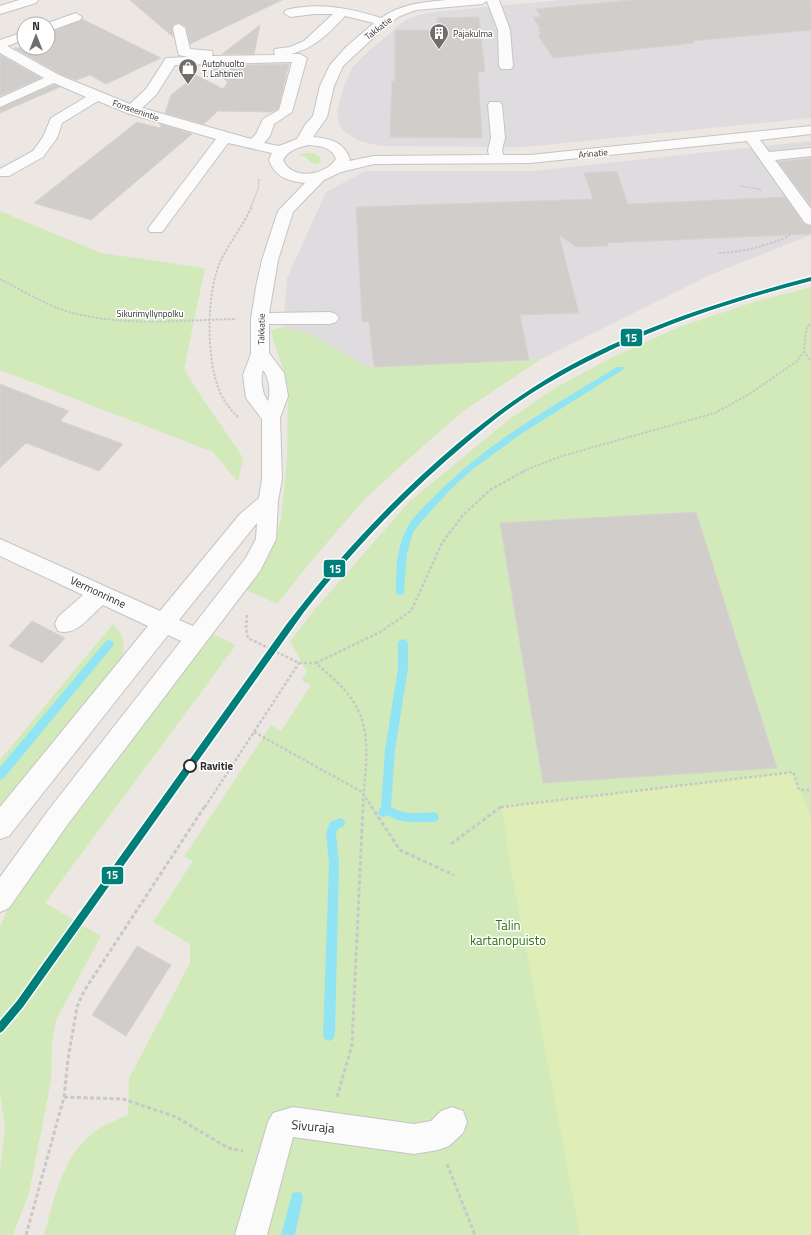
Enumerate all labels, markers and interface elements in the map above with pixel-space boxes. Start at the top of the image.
street label: Takkatie [362,13,395,43]
north arrow [16,16,56,56]
text: N [32,18,40,34]
building icon: Pajakulma [428,22,450,50]
place label: Pajakulma [453,27,493,40]
shop icon: Autohuolto T. Lahtinen [177,57,199,85]
place label: Autohuolto T. Lahtinen [202,57,245,80]
street label: Fonseenintie [111,96,162,124]
street label: Arinatie [578,145,609,161]
street label: Sikurimyllynpolku [117,307,184,320]
street label: Takkatie [254,313,268,345]
line badge: 15 [620,328,643,347]
text: 15 [625,330,637,346]
line badge: 15 [323,559,346,578]
text: 15 [329,561,341,577]
street label: Vermonrinne [67,572,129,612]
place label: Ravitie [200,758,233,774]
marker: Ravitie [183,759,197,773]
line badge: 15 [101,866,124,885]
text: 15 [106,867,118,883]
park label: Talin kartanopuisto [470,915,546,950]
street label: Sivuraja [291,1114,336,1138]

